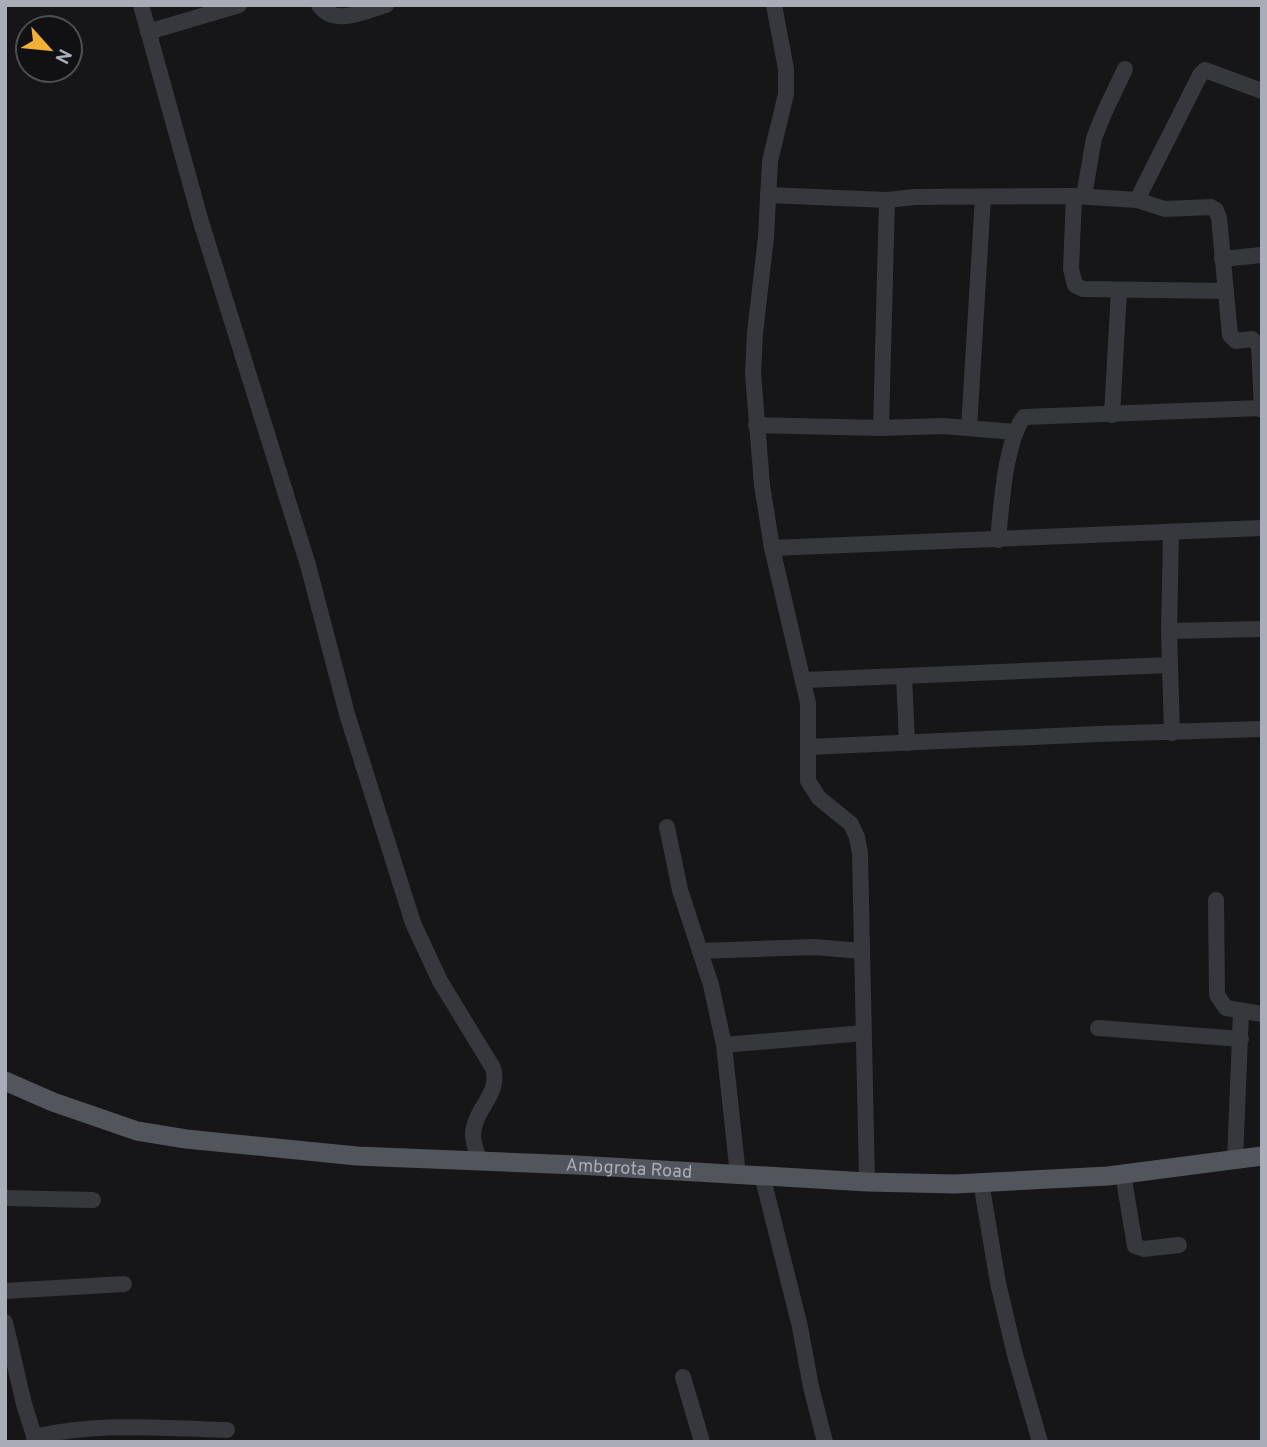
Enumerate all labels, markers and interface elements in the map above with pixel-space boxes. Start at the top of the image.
north arrow [14,14,84,84]
text: N [49,44,76,67]
street label: Ambgrota Road [565,1155,693,1185]

